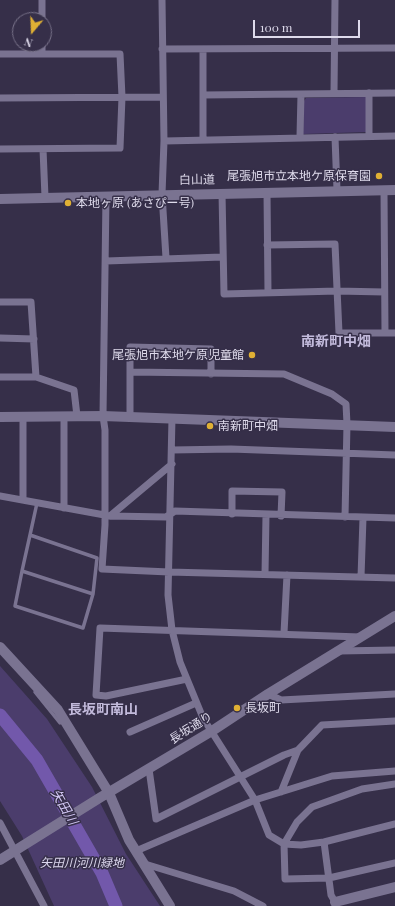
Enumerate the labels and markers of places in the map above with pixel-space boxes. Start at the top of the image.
place label: 尾張旭市立本地ケ原保育園 [227,169,371,183]
marker: 尾張旭市立本地ケ原保育園 [374,171,384,181]
place label: 本地ヶ原 (あさぴー号) [76,196,194,210]
marker: 本地ヶ原 (あさぴー号) [63,198,73,208]
place label: 尾張旭市本地ケ原児童館 [112,348,244,362]
marker: 尾張旭市本地ケ原児童館 [247,350,257,360]
place label: 南新町中畑 [218,419,278,433]
marker: 南新町中畑 [205,421,215,431]
place label: 長坂町 [245,701,281,715]
marker: 長坂町 [232,703,242,713]

